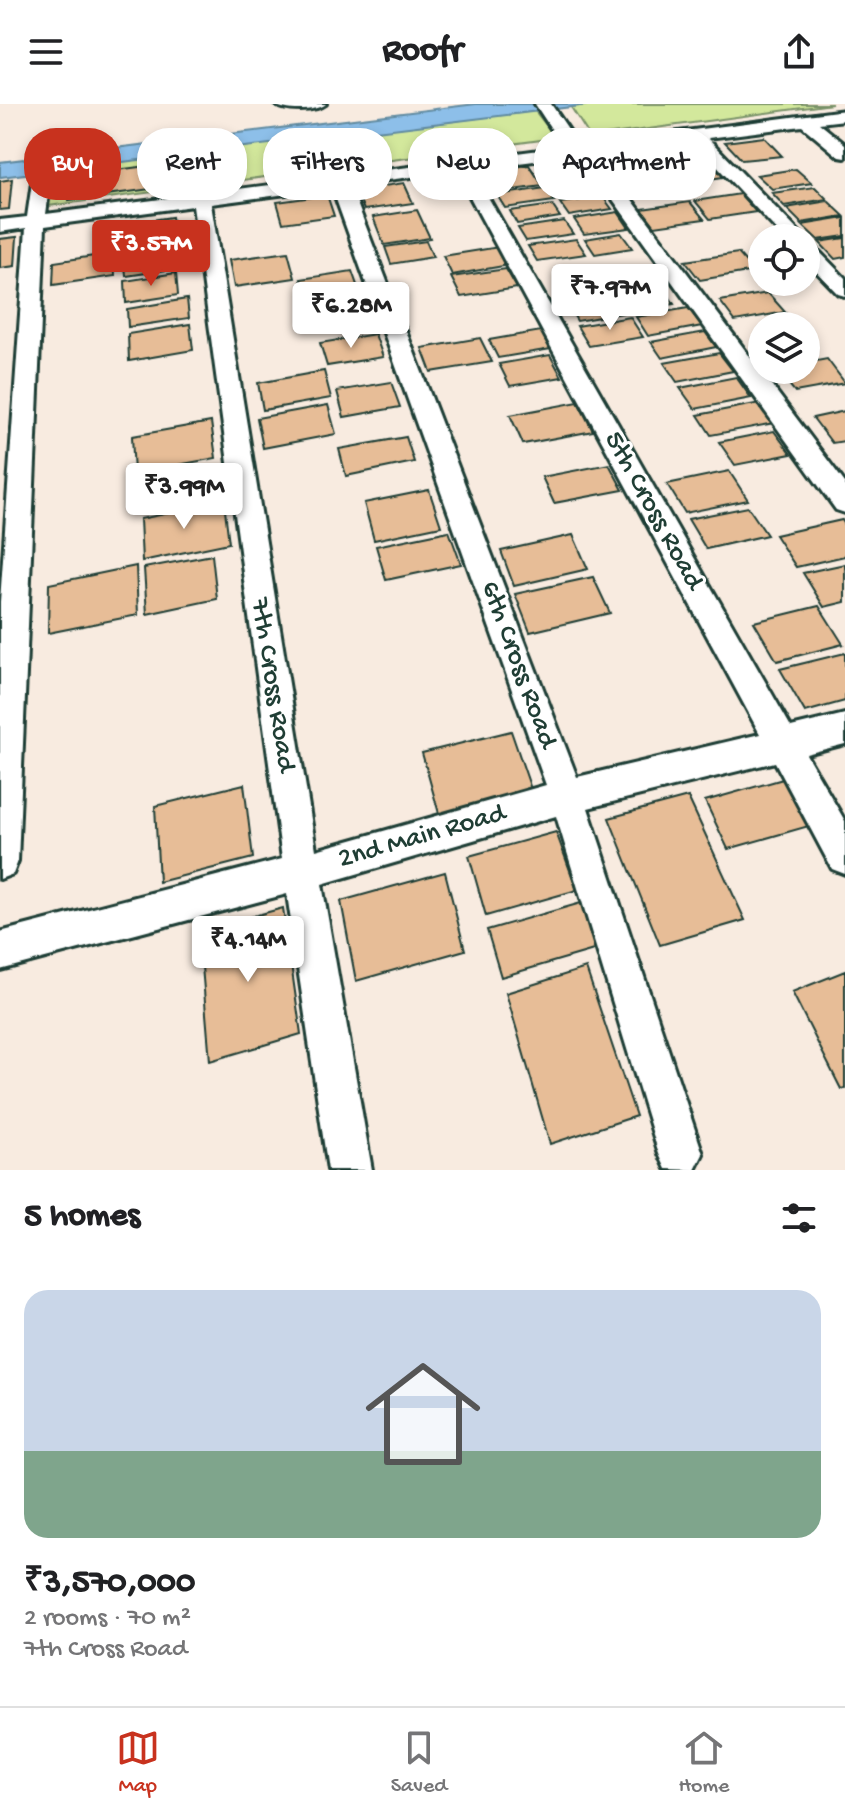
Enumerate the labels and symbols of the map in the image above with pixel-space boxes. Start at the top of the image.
pin: ₹3.57M [86,220,216,288]
pin: ₹7.97M [545,264,675,332]
pin: ₹6.28M [286,282,416,350]
street label: 5th Cross Road [596,426,711,598]
pin: ₹3.99M [119,463,249,531]
street label: 6th Cross Road [473,577,564,755]
street label: 7th Cross Road [242,595,302,777]
street label: 2nd Main Road [335,797,512,877]
pin: ₹4.14M [183,916,313,984]

